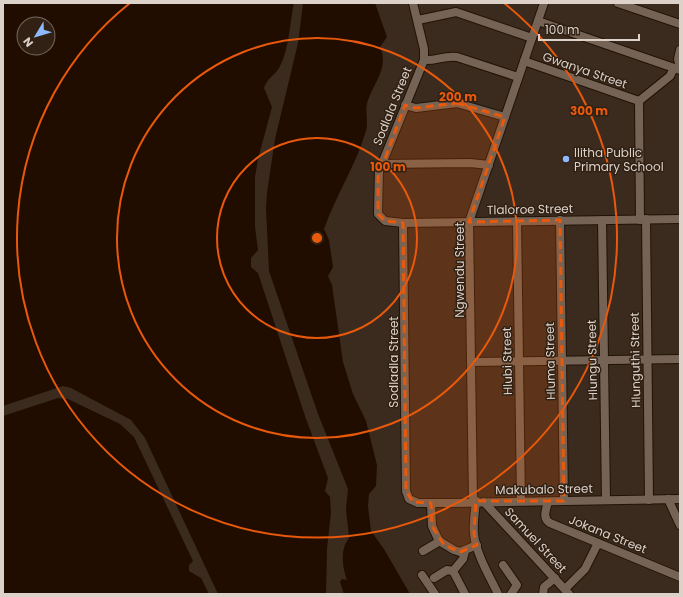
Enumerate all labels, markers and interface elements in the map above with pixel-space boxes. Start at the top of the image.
north arrow [16,16,56,56]
scale bar [539,16,639,42]
text: 100 m [545,21,579,38]
text: N [19,34,37,50]
street label: Gwanya Street [541,48,629,92]
street label: Sodlala Street [369,64,415,148]
text: 200 m [439,88,477,105]
text: 300 m [570,102,608,119]
place label: Ilitha Public Primary School [574,144,664,175]
marker: Ilitha Public Primary School [561,154,571,164]
text: 100 m [370,158,406,175]
street label: Tlaloroe Street [487,200,573,218]
street label: Ngwendu Street [451,222,468,318]
centre of rings [310,231,324,245]
street label: Hlunguthi Street [626,312,644,408]
street label: Sodladla Street [385,316,402,408]
street label: Hlungu Street [583,319,601,401]
street label: Hluma Street [541,322,559,400]
street label: Hlubi Street [498,327,516,395]
street label: Makubalo Street [495,480,593,498]
street label: Samuel Street [501,504,571,576]
street label: Jokana Street [567,511,649,557]

